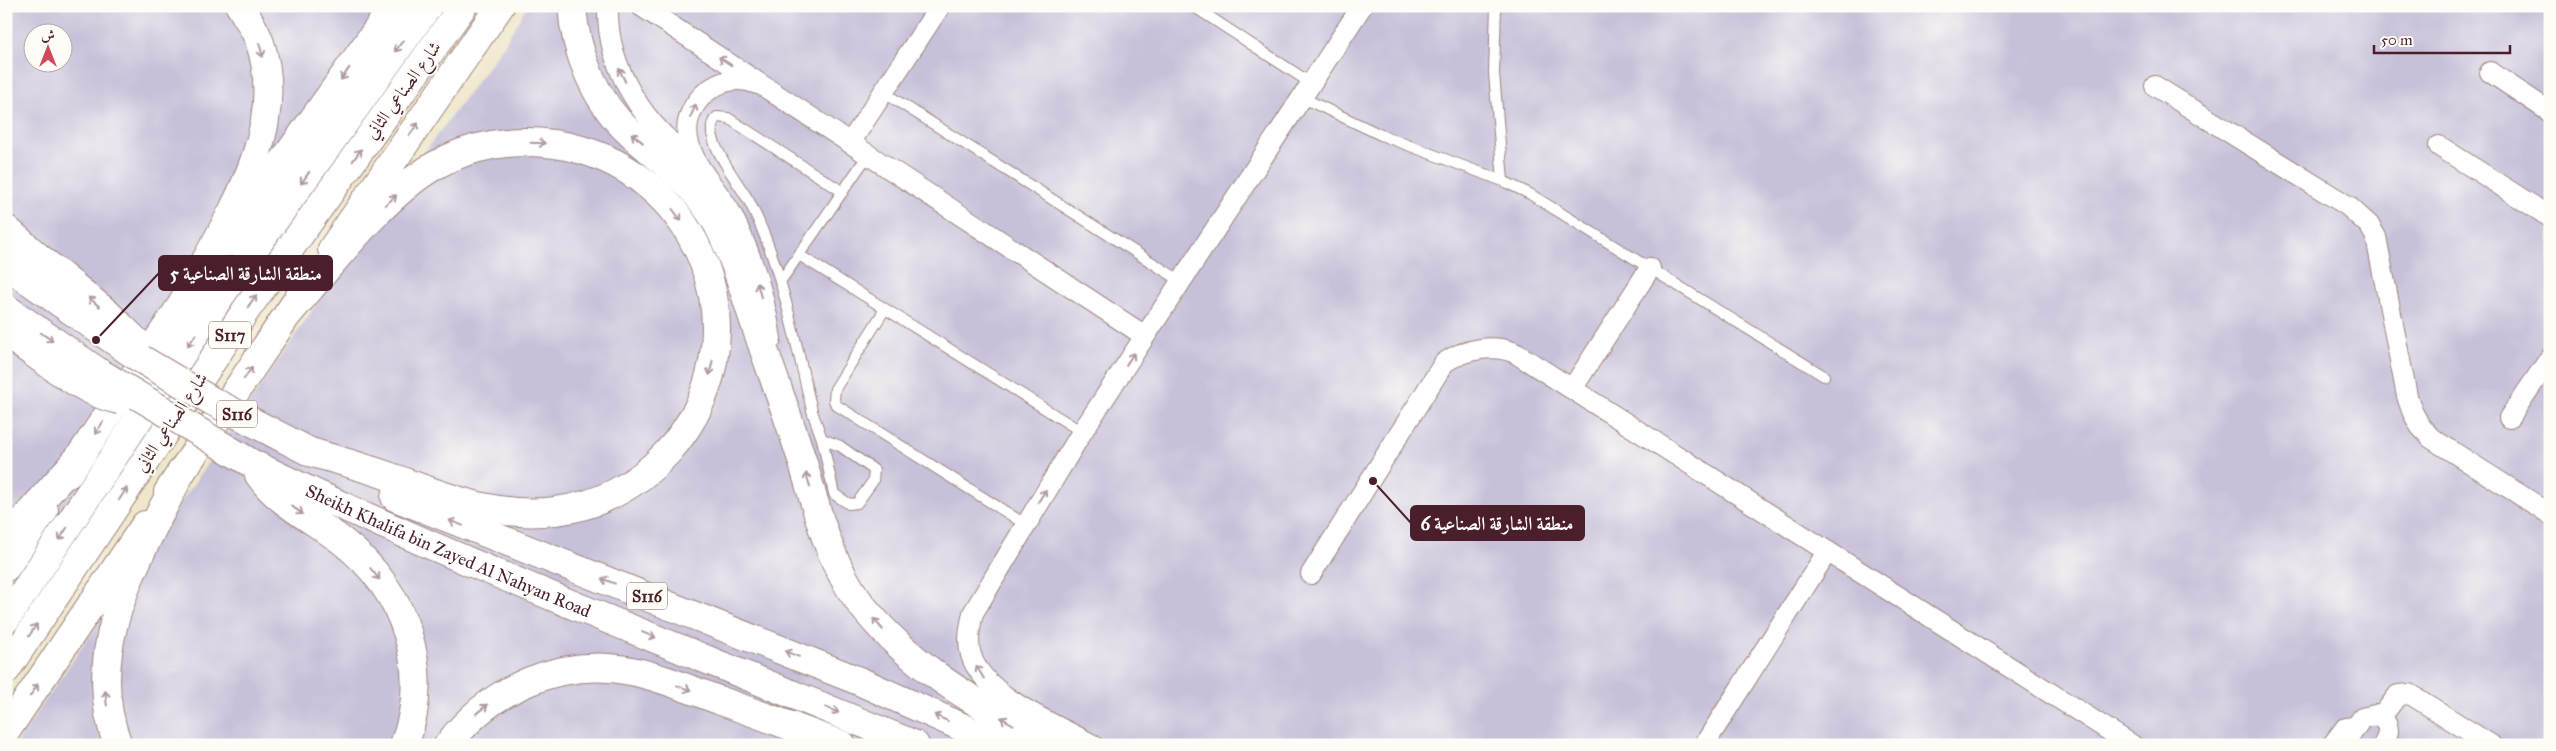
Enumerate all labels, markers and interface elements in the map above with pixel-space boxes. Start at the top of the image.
north arrow [22,22,72,72]
scale bar [2374,22,2510,54]
text: ش [41,27,55,44]
text: 50 m [2381,31,2413,49]
street label: شارع الصناعي الثاني [360,37,449,146]
one-way arrow [394,39,404,53]
one-way arrow [257,41,266,57]
one-way arrow [718,56,732,66]
one-way arrow [340,67,350,81]
one-way arrow [617,68,627,83]
one-way arrow [688,104,698,119]
one-way arrow [409,122,419,136]
one-way arrow [630,133,644,143]
one-way arrow [530,138,546,147]
one-way arrow [352,148,362,162]
one-way arrow [300,171,310,185]
one-way arrow [385,194,398,206]
one-way arrow [672,208,682,222]
callout: منطقة الشارقة الصناعية 5 [159,256,332,290]
text: منطقة الشارقة الصناعية 5 [170,262,322,285]
one-way arrow [754,282,764,298]
one-way arrow [247,294,257,308]
one-way arrow [88,296,101,307]
road number: S117 [209,322,251,348]
one-way arrow [40,332,54,342]
one-way arrow [186,332,196,346]
one-way arrow [1125,353,1135,367]
one-way arrow [706,359,716,375]
one-way arrow [243,367,253,381]
street label: شارع الصناعي الثاني [130,368,216,478]
road number: S116 [217,400,257,428]
one-way arrow [94,421,104,435]
one-way arrow [802,472,812,488]
street label: Sheikh Khalifa bin Zayed Al Nahyan Road [302,479,594,622]
one-way arrow [118,488,128,502]
one-way arrow [1037,489,1048,503]
one-way arrow [290,505,304,515]
callout: منطقة الشارقة الصناعية 6 [1411,506,1584,540]
text: منطقة الشارقة الصناعية 6 [1421,512,1573,535]
one-way arrow [449,518,465,527]
one-way arrow [58,526,68,540]
one-way arrow [370,567,381,580]
one-way arrow [601,576,616,585]
road number: S116 [627,582,667,610]
one-way arrow [872,618,883,631]
one-way arrow [28,623,38,637]
one-way arrow [641,631,656,641]
one-way arrow [784,649,800,658]
one-way arrow [974,665,984,679]
one-way arrow [29,684,39,698]
one-way arrow [676,684,691,693]
one-way arrow [101,690,111,706]
one-way arrow [475,704,488,715]
one-way arrow [824,706,839,715]
one-way arrow [934,712,949,722]
one-way arrow [1001,715,1015,725]

